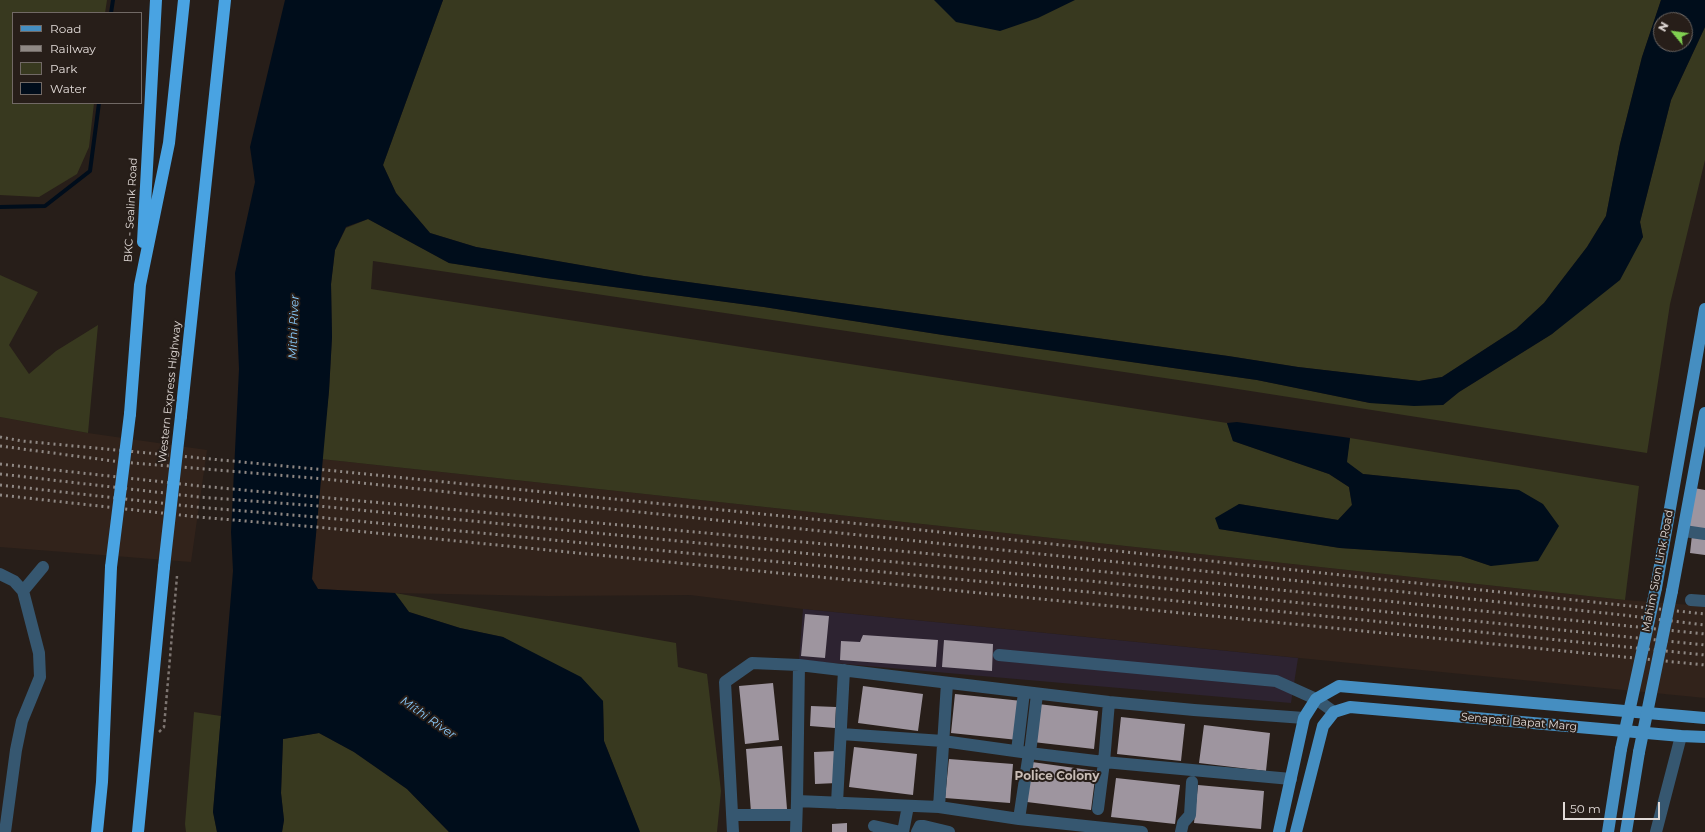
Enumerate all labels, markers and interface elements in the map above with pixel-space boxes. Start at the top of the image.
legend [12,12,142,104]
north arrow [1653,12,1693,52]
text: N [1655,19,1672,34]
text: Road [50,21,81,36]
text: Railway [50,41,96,56]
text: Park [50,61,77,76]
text: Water [50,81,86,96]
street label: BKC - Sealink Road [122,157,140,263]
water label: Mithi River [286,295,302,359]
street label: Western Express Highway [156,320,184,464]
street label: Mahim Sion Link Road [1640,509,1676,633]
water label: Mithi River [398,694,458,742]
street label: Senapati Bapat Marg [1460,710,1578,734]
district label: Police Colony [1015,769,1099,783]
scale bar [1565,794,1662,820]
text: 50 m [1570,801,1601,816]

